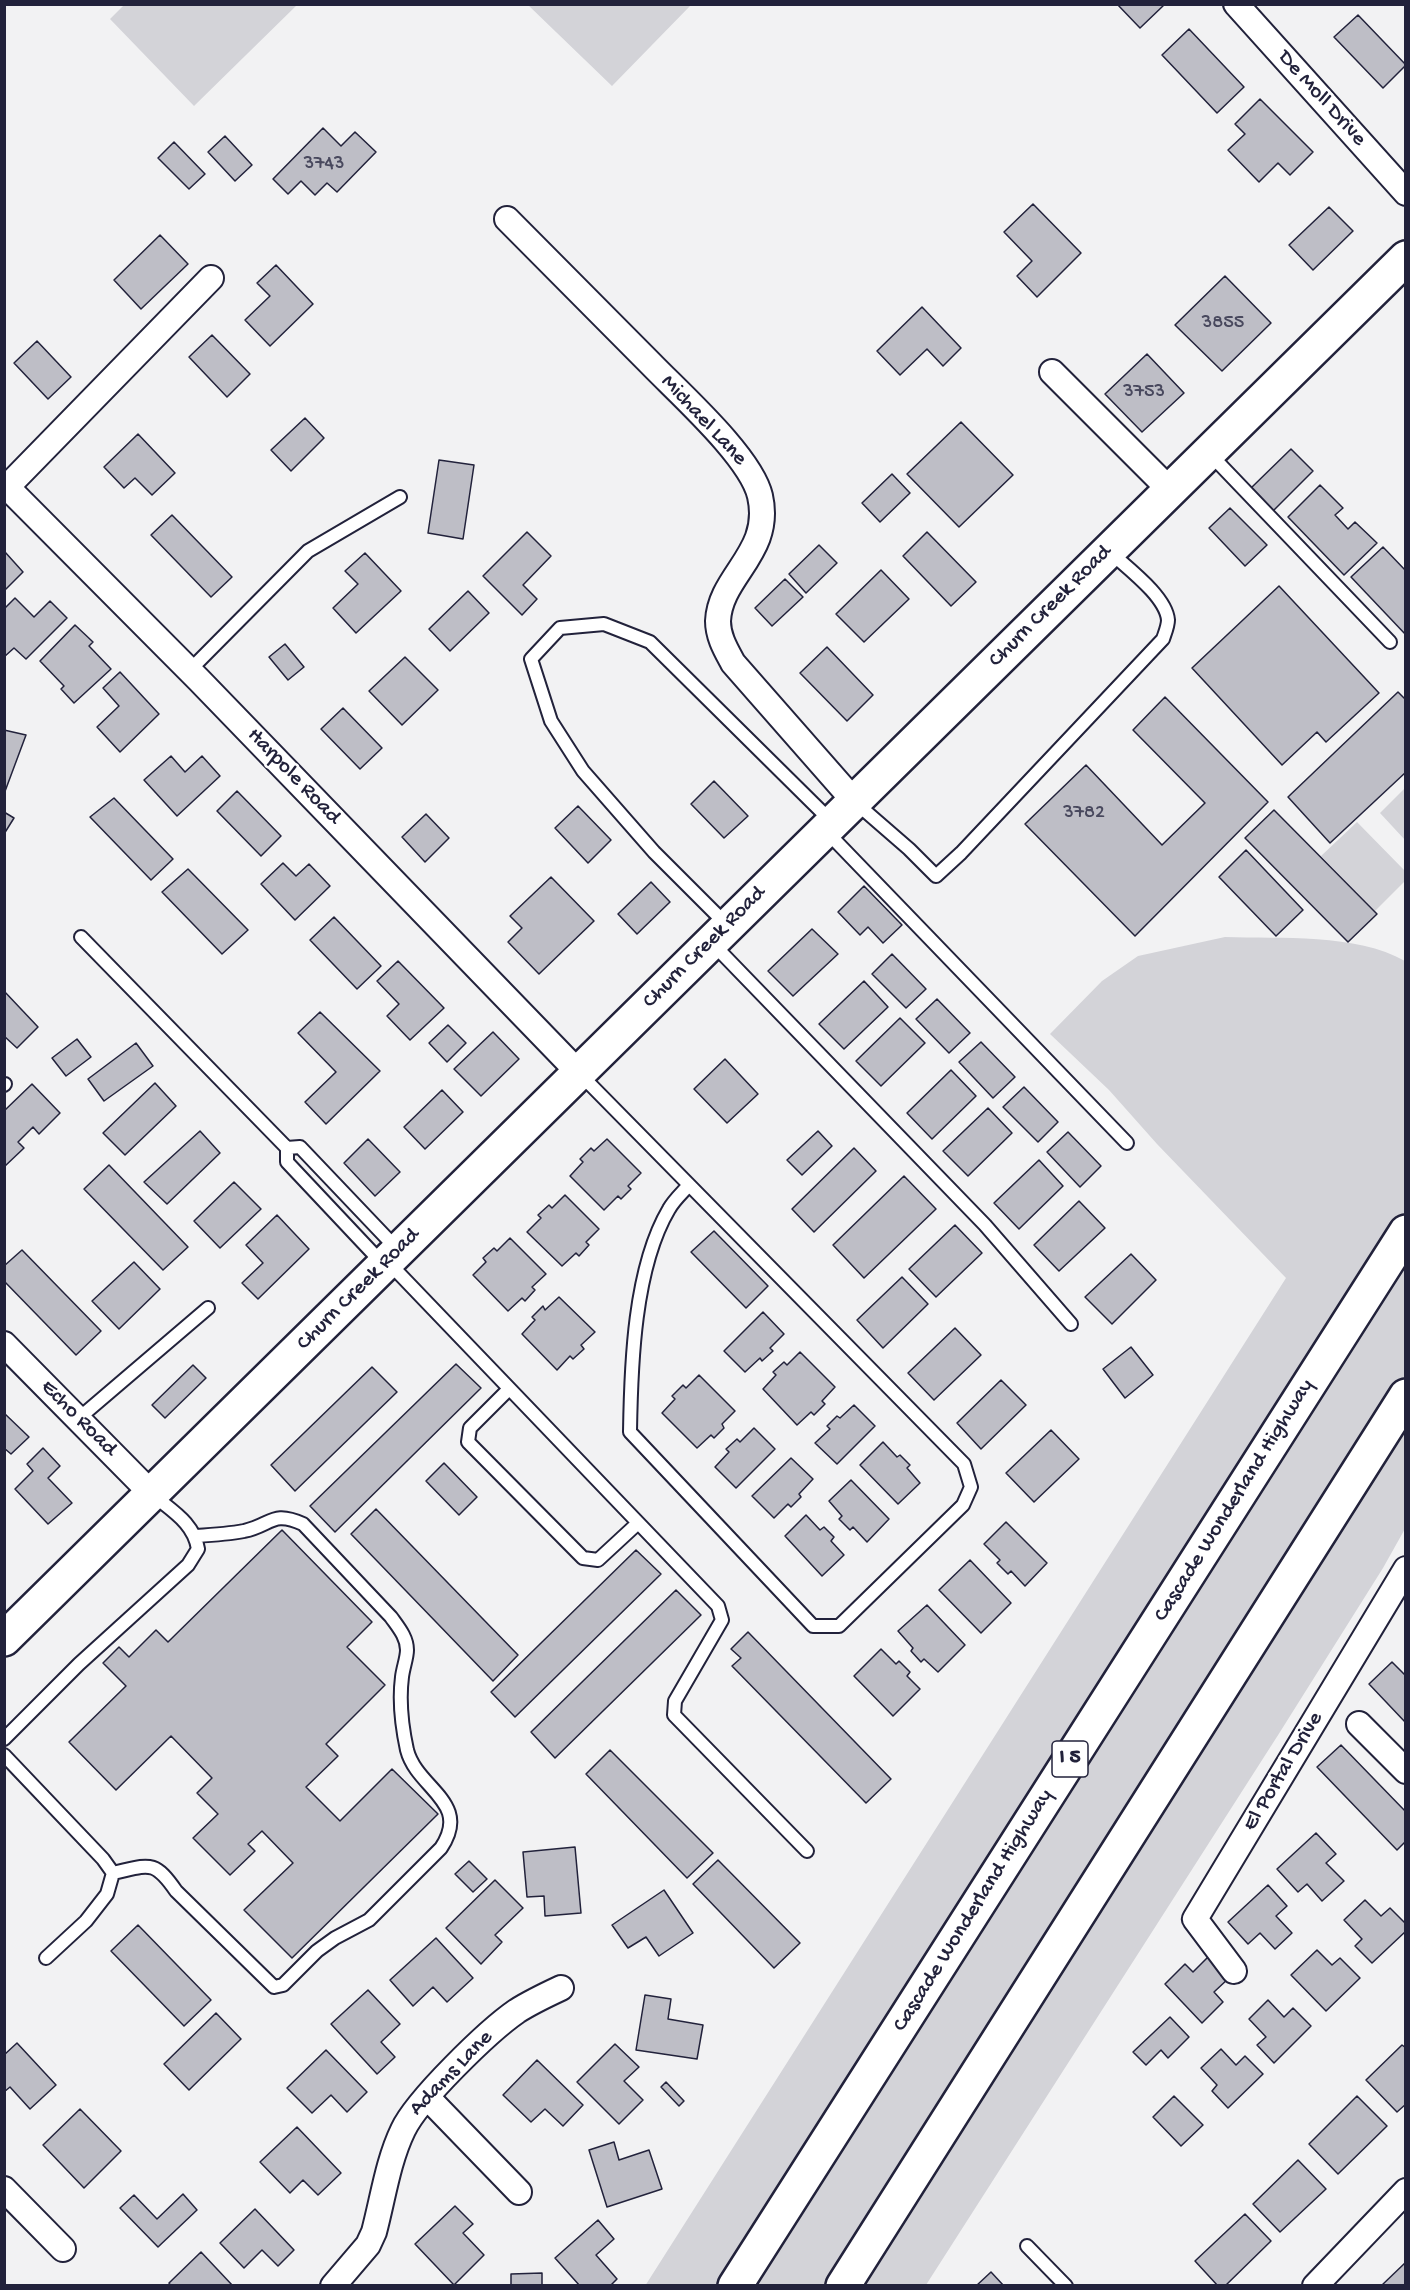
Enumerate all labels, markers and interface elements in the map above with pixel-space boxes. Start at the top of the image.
street label: De Moll Drive [1271,45,1371,153]
house number: 3743 [304,153,344,177]
house number: 3855 [1202,312,1244,336]
street label: Michael Lane [654,370,752,472]
house number: 3753 [1123,381,1165,405]
street label: Churn Creek Road [984,540,1118,674]
street label: Harpole Road [240,723,346,831]
house number: 3782 [1063,802,1105,826]
street label: Churn Creek Road [638,881,772,1015]
street label: Churn Creek Road [292,1223,426,1357]
street label: Echo Road [34,1375,122,1463]
street label: Cascade Wonderland Highway [1149,1375,1321,1627]
street label: El Portal Drive [1238,1708,1330,1836]
road number: I 5 [1052,1741,1088,1777]
street label: Cascade Wonderland Highway [888,1785,1060,2037]
street label: Adams Lane [405,2026,499,2122]

